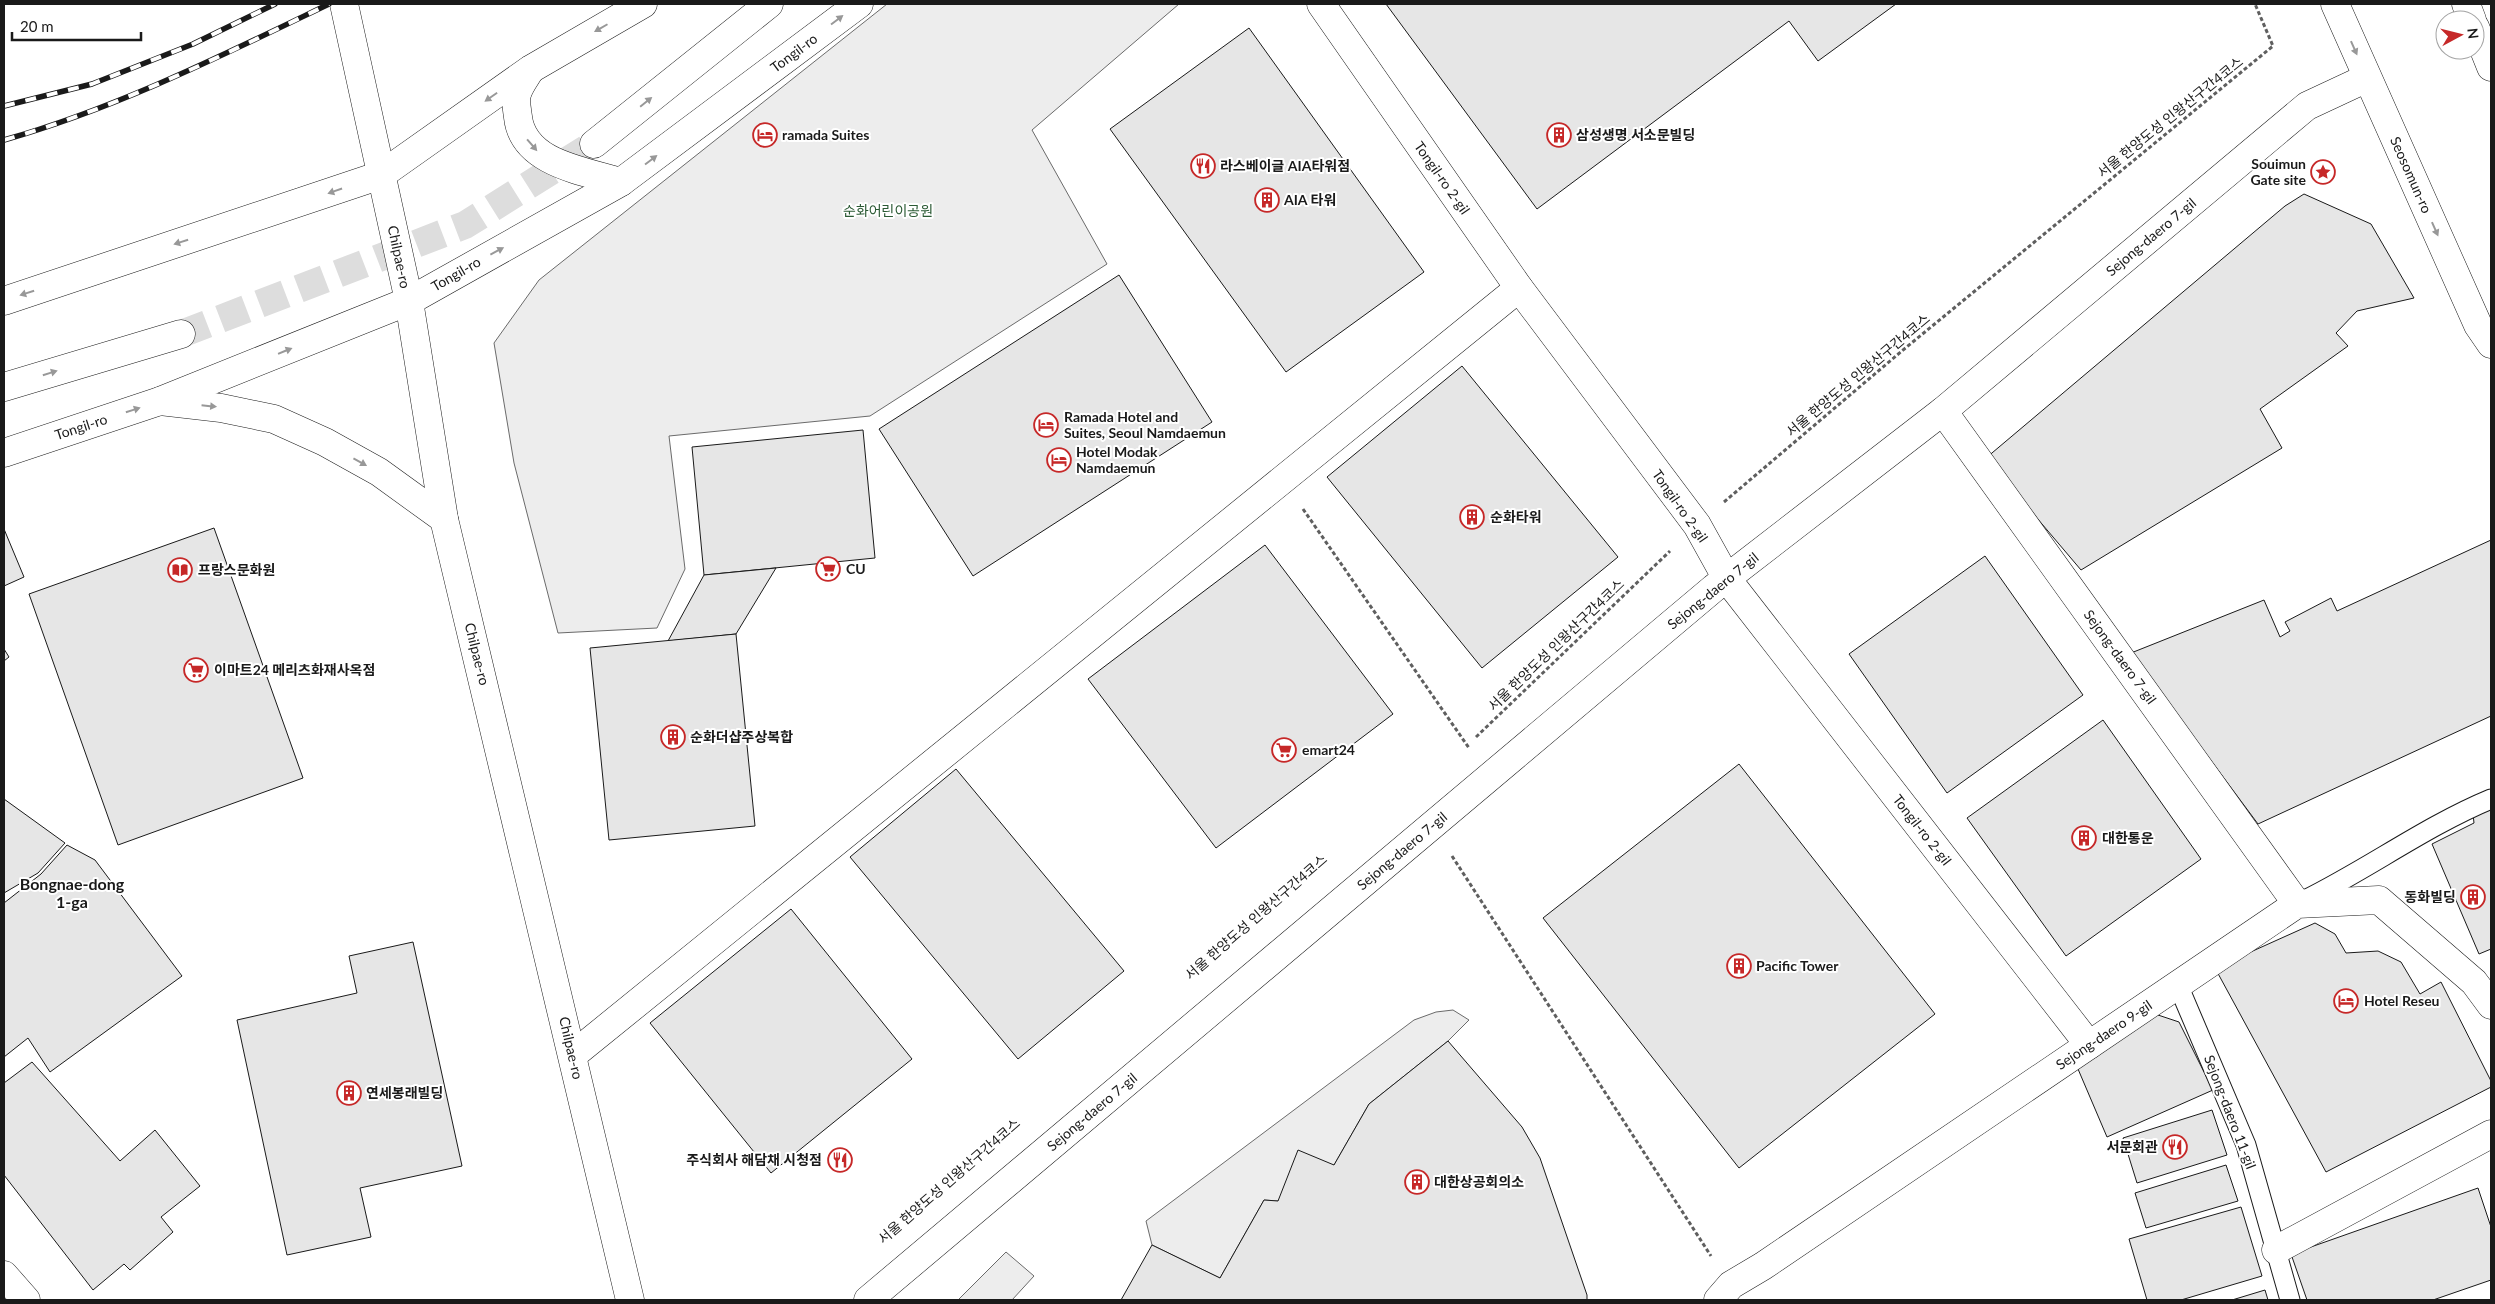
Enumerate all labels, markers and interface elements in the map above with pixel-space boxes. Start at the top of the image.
scale bar [12,10,141,42]
north arrow [2435,10,2485,60]
one-way arrow [830,15,844,25]
text: 20 m [20,17,54,35]
one-way arrow [595,24,608,33]
text: N [2464,27,2482,40]
street label: Tongil-ro [767,29,821,76]
one-way arrow [2351,41,2359,55]
street label: 서울 한양도성 인왕산구간4코스 [2093,52,2246,181]
one-way arrow [484,92,498,102]
one-way arrow [639,97,652,108]
hotel icon: ramada Suites [752,122,778,148]
building icon: 삼성생명 서소문빌딩 [1546,122,1572,148]
place label: ramada Suites [782,126,869,143]
place label: 삼성생명 서소문빌딩 [1576,126,1695,143]
street label: Seosomun-ro [2387,134,2436,216]
one-way arrow [526,138,538,150]
street label: Tongil-ro 2-gil [1411,138,1474,217]
restaurant icon: 라스베이글 AIA타워점 [1190,153,1216,179]
one-way arrow [644,154,657,165]
place label: Souimun Gate site [2250,155,2307,188]
place label: 라스베이글 AIA타워점 [1220,157,1350,174]
place icon: Souimun Gate site [2310,159,2336,185]
one-way arrow [327,187,342,195]
building icon: AIA 타워 [1254,187,1280,213]
place label: AIA 타워 [1283,191,1336,208]
street label: Sejong-daero 7-gil [2102,194,2199,279]
park label: 순화어린이공원 [843,202,933,219]
one-way arrow [2431,222,2439,236]
street label: Chilpae-ro [385,224,414,290]
one-way arrow [173,239,188,246]
one-way arrow [490,247,504,255]
street label: Tongil-ro [428,253,484,294]
one-way arrow [19,290,34,298]
street label: 서울 한양도성 인왕산구간4코스 [1782,309,1933,440]
one-way arrow [278,347,292,355]
one-way arrow [43,368,58,376]
one-way arrow [201,402,217,410]
one-way arrow [126,406,141,413]
place label: Ramada Hotel and Suites, Seoul Namdaemun [1064,408,1226,441]
street label: Tongil-ro [52,410,109,443]
hotel icon: Ramada Hotel and Suites, Seoul Namdaemun [1033,412,1059,438]
place label: Hotel Modak Namdaemun [1076,443,1158,476]
hotel icon: Hotel Modak Namdaemun [1046,447,1072,473]
one-way arrow [352,458,367,466]
street label: Tongil-ro 2-gil [1649,466,1712,545]
building icon: 순화타워 [1459,504,1485,530]
place label: 순화타워 [1490,508,1542,525]
street label: Sejong-daero 7-gil [1664,549,1762,633]
supermarket icon: CU [815,556,841,582]
library icon: 프랑스문화원 [167,557,193,583]
place label: CU [846,560,866,577]
place label: 프랑스문화원 [198,561,275,578]
street label: 서울 한양도성 인왕산구간4코스 [1484,575,1627,714]
street label: Sejong-daero 7-gil [2081,606,2160,707]
street label: Chilpae-ro [461,621,493,687]
supermarket icon: 이마트24 메리츠화재사옥점 [183,657,209,683]
place label: 이마트24 메리츠화재사옥점 [214,661,375,678]
building icon: 순화더샵주상복합 [660,724,686,750]
place label: 순화더샵주상복합 [690,728,793,745]
supermarket icon: emart24 [1271,737,1297,763]
place label: emart24 [1302,741,1355,758]
street label: Tongil-ro 2-gil [1890,791,1955,868]
street label: Sejong-daero 7-gil [1353,808,1450,893]
building icon: 대한통운 [2071,825,2097,851]
place label: 대한통운 [2102,829,2154,846]
street label: 서울 한양도성 인왕산구간4코스 [1181,850,1330,983]
district label: Bongnae-dong 1-ga [20,874,125,911]
building icon: 동화빌딩 [2460,884,2486,910]
place label: 동화빌딩 [2404,888,2456,905]
building icon: Pacific Tower [1726,953,1752,979]
place label: Pacific Tower [1756,957,1839,974]
hotel icon: Hotel Reseu [2333,988,2359,1014]
place label: Hotel Reseu [2364,992,2440,1009]
street label: Sejong-daero 9-gil [2052,996,2155,1073]
street label: Chilpae-ro [556,1015,587,1081]
street label: Sejong-daero 11-gil [2201,1053,2260,1171]
street label: Sejong-daero 7-gil [1043,1069,1140,1154]
building icon: 연세봉래빌딩 [336,1080,362,1106]
place label: 연세봉래빌딩 [366,1084,443,1101]
street label: 서울 한양도성 인왕산구간4코스 [874,1114,1023,1247]
restaurant icon: 서문회관 [2162,1134,2188,1160]
place label: 서문회관 [2106,1138,2158,1155]
restaurant icon: 주식회사 해담채 시청점 [827,1147,853,1173]
place label: 주식회사 해담채 시청점 [686,1151,822,1168]
building icon: 대한상공회의소 [1404,1169,1430,1195]
place label: 대한상공회의소 [1434,1173,1524,1190]

